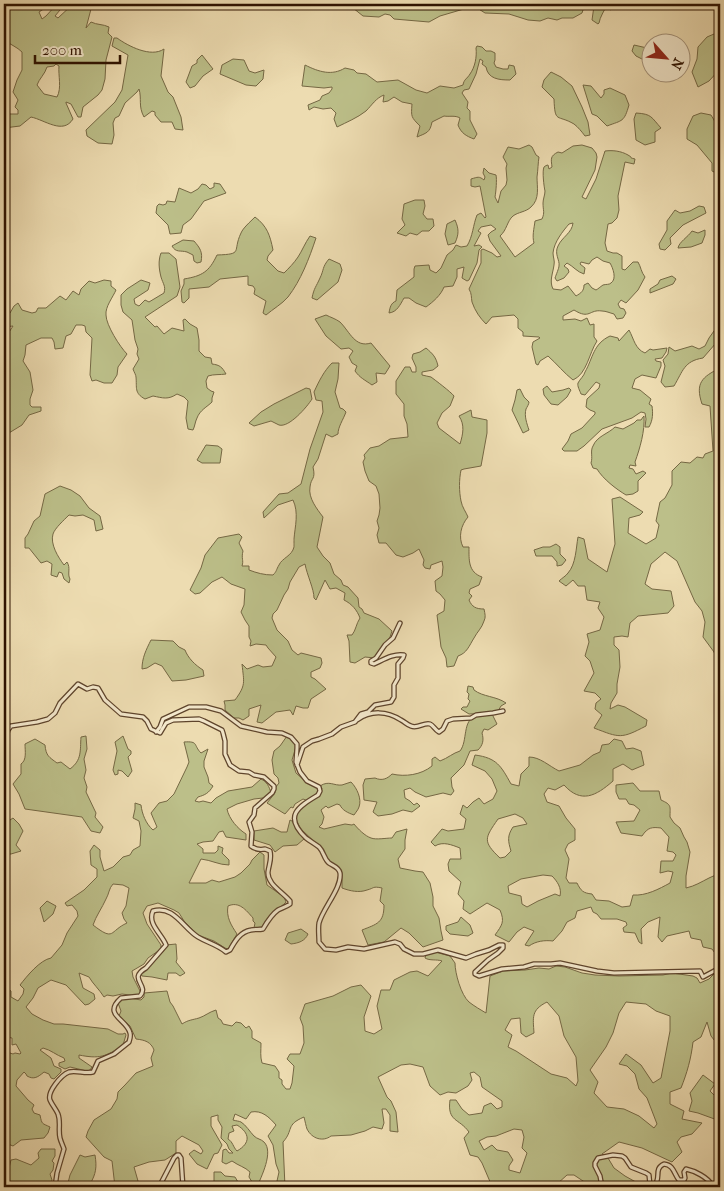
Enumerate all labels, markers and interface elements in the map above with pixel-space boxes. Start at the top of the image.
scale bar [35,32,120,64]
north arrow [642,32,692,82]
text: 200 m [42,41,82,59]
text: N [667,55,687,73]

